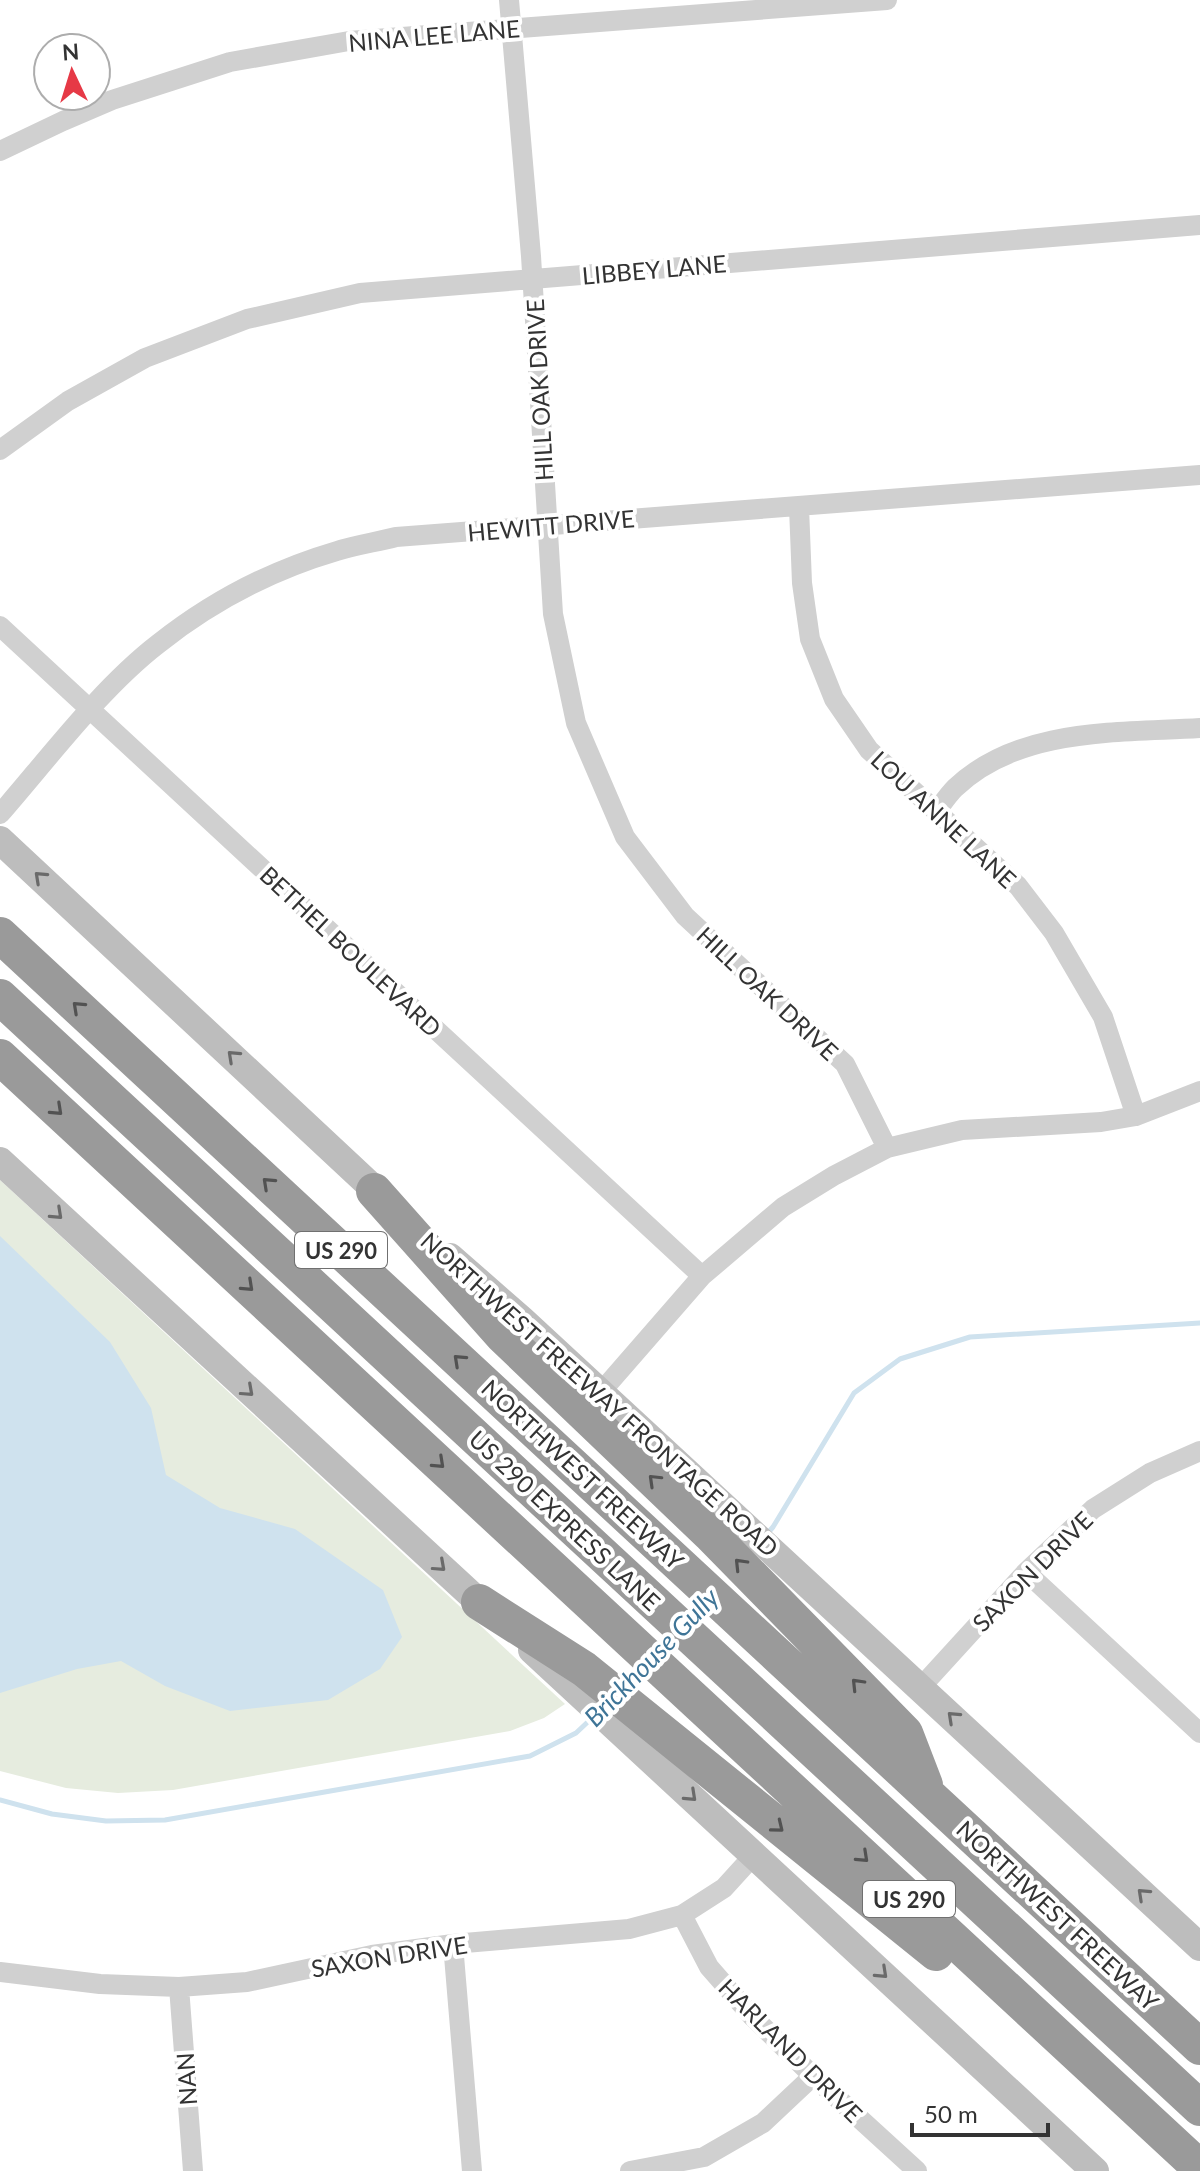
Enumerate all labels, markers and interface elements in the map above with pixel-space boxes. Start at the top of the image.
street label: NINA LEE LANE [347,13,521,57]
north arrow [32,32,112,112]
text: N [61,37,80,66]
street label: LIBBEY LANE [581,248,727,290]
street label: HILL OAK DRIVE [520,298,558,482]
street label: HEWITT DRIVE [466,503,636,547]
street label: LOU ANNE LANE [866,744,1022,894]
street label: BETHEL BOULEVARD [255,860,447,1042]
one-way arrow [35,872,49,886]
street label: HILL OAK DRIVE [691,920,845,1066]
one-way arrow [72,1002,87,1016]
one-way arrow [228,1051,242,1066]
one-way arrow [48,1100,62,1115]
one-way arrow [263,1179,278,1193]
one-way arrow [48,1205,62,1220]
street label: NORTHWEST FREEWAY FRONTAGE ROAD [415,1225,785,1563]
road number: US 290 [295,1232,387,1268]
one-way arrow [239,1277,253,1292]
one-way arrow [454,1355,469,1369]
street label: NORTHWEST FREEWAY [476,1373,690,1575]
one-way arrow [239,1381,253,1396]
street label: US 290 EXPRESS LANE [464,1424,666,1616]
one-way arrow [429,1454,444,1468]
one-way arrow [648,1475,663,1489]
street label: SAXON DRIVE [966,1505,1098,1637]
one-way arrow [431,1557,445,1572]
one-way arrow [735,1559,749,1573]
water label: Brickhouse Gully [577,1581,725,1733]
one-way arrow [852,1679,866,1693]
one-way arrow [947,1712,962,1726]
one-way arrow [682,1786,696,1801]
street label: NORTHWEST FREEWAY [951,1814,1165,2016]
one-way arrow [769,1817,783,1832]
one-way arrow [854,1847,869,1861]
road number: US 290 [863,1881,955,1917]
one-way arrow [1138,1888,1152,1903]
street label: SAXON DRIVE [309,1929,469,1983]
one-way arrow [872,1963,887,1977]
street label: HARLAND DRIVE [713,1972,869,2128]
street label: NAN [170,2052,202,2106]
scale bar [912,2087,1048,2137]
text: 50 m [924,2099,978,2128]

